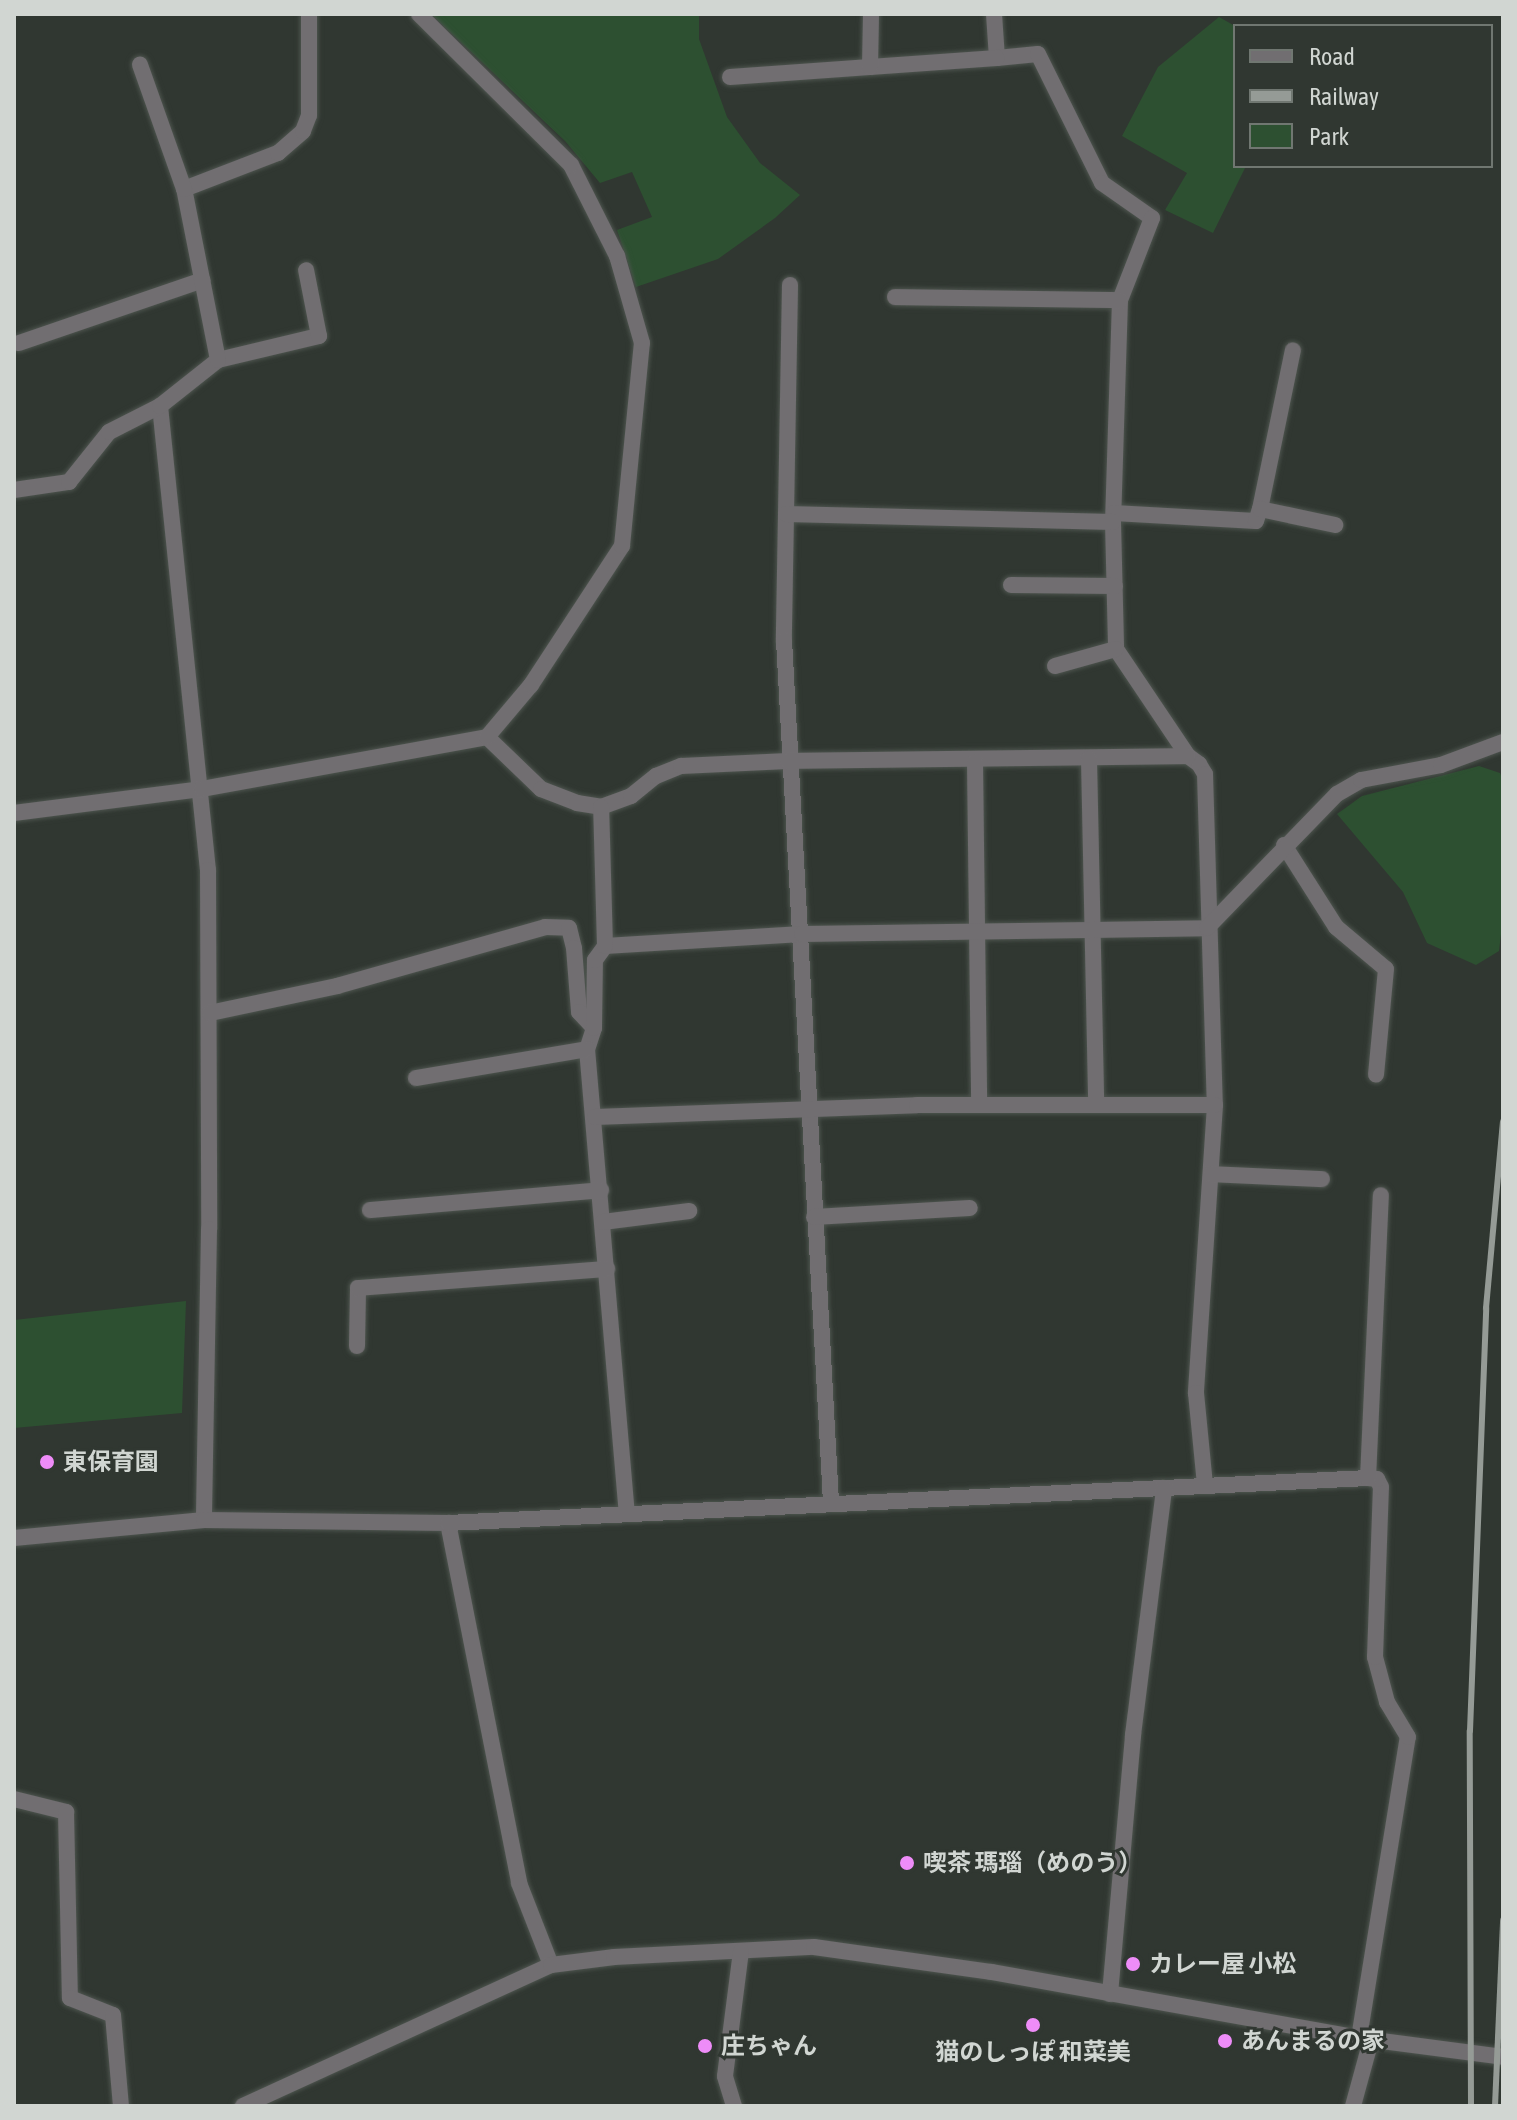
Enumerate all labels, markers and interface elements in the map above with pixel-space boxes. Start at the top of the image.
legend [1233,24,1493,168]
text: Road [1309,43,1355,70]
text: Railway [1309,83,1379,110]
text: Park [1309,123,1349,150]
place label: 東保育園 [63,1448,159,1476]
marker: 東保育園 [38,1453,56,1471]
place label: 喫茶 瑪瑙（めのう） [923,1849,1142,1877]
marker: 喫茶 瑪瑙（めのう） [898,1854,916,1872]
place label: カレー屋 小松 [1149,1950,1296,1978]
marker: カレー屋 小松 [1124,1955,1142,1973]
marker: 猫のしっぽ 和菜美 [1024,2016,1042,2034]
place label: あんまるの家 [1241,2027,1385,2055]
place label: 庄ちゃん [721,2032,817,2060]
marker: あんまるの家 [1216,2032,1234,2050]
marker: 庄ちゃん [696,2037,714,2055]
place label: 猫のしっぽ 和菜美 [935,2038,1131,2066]

